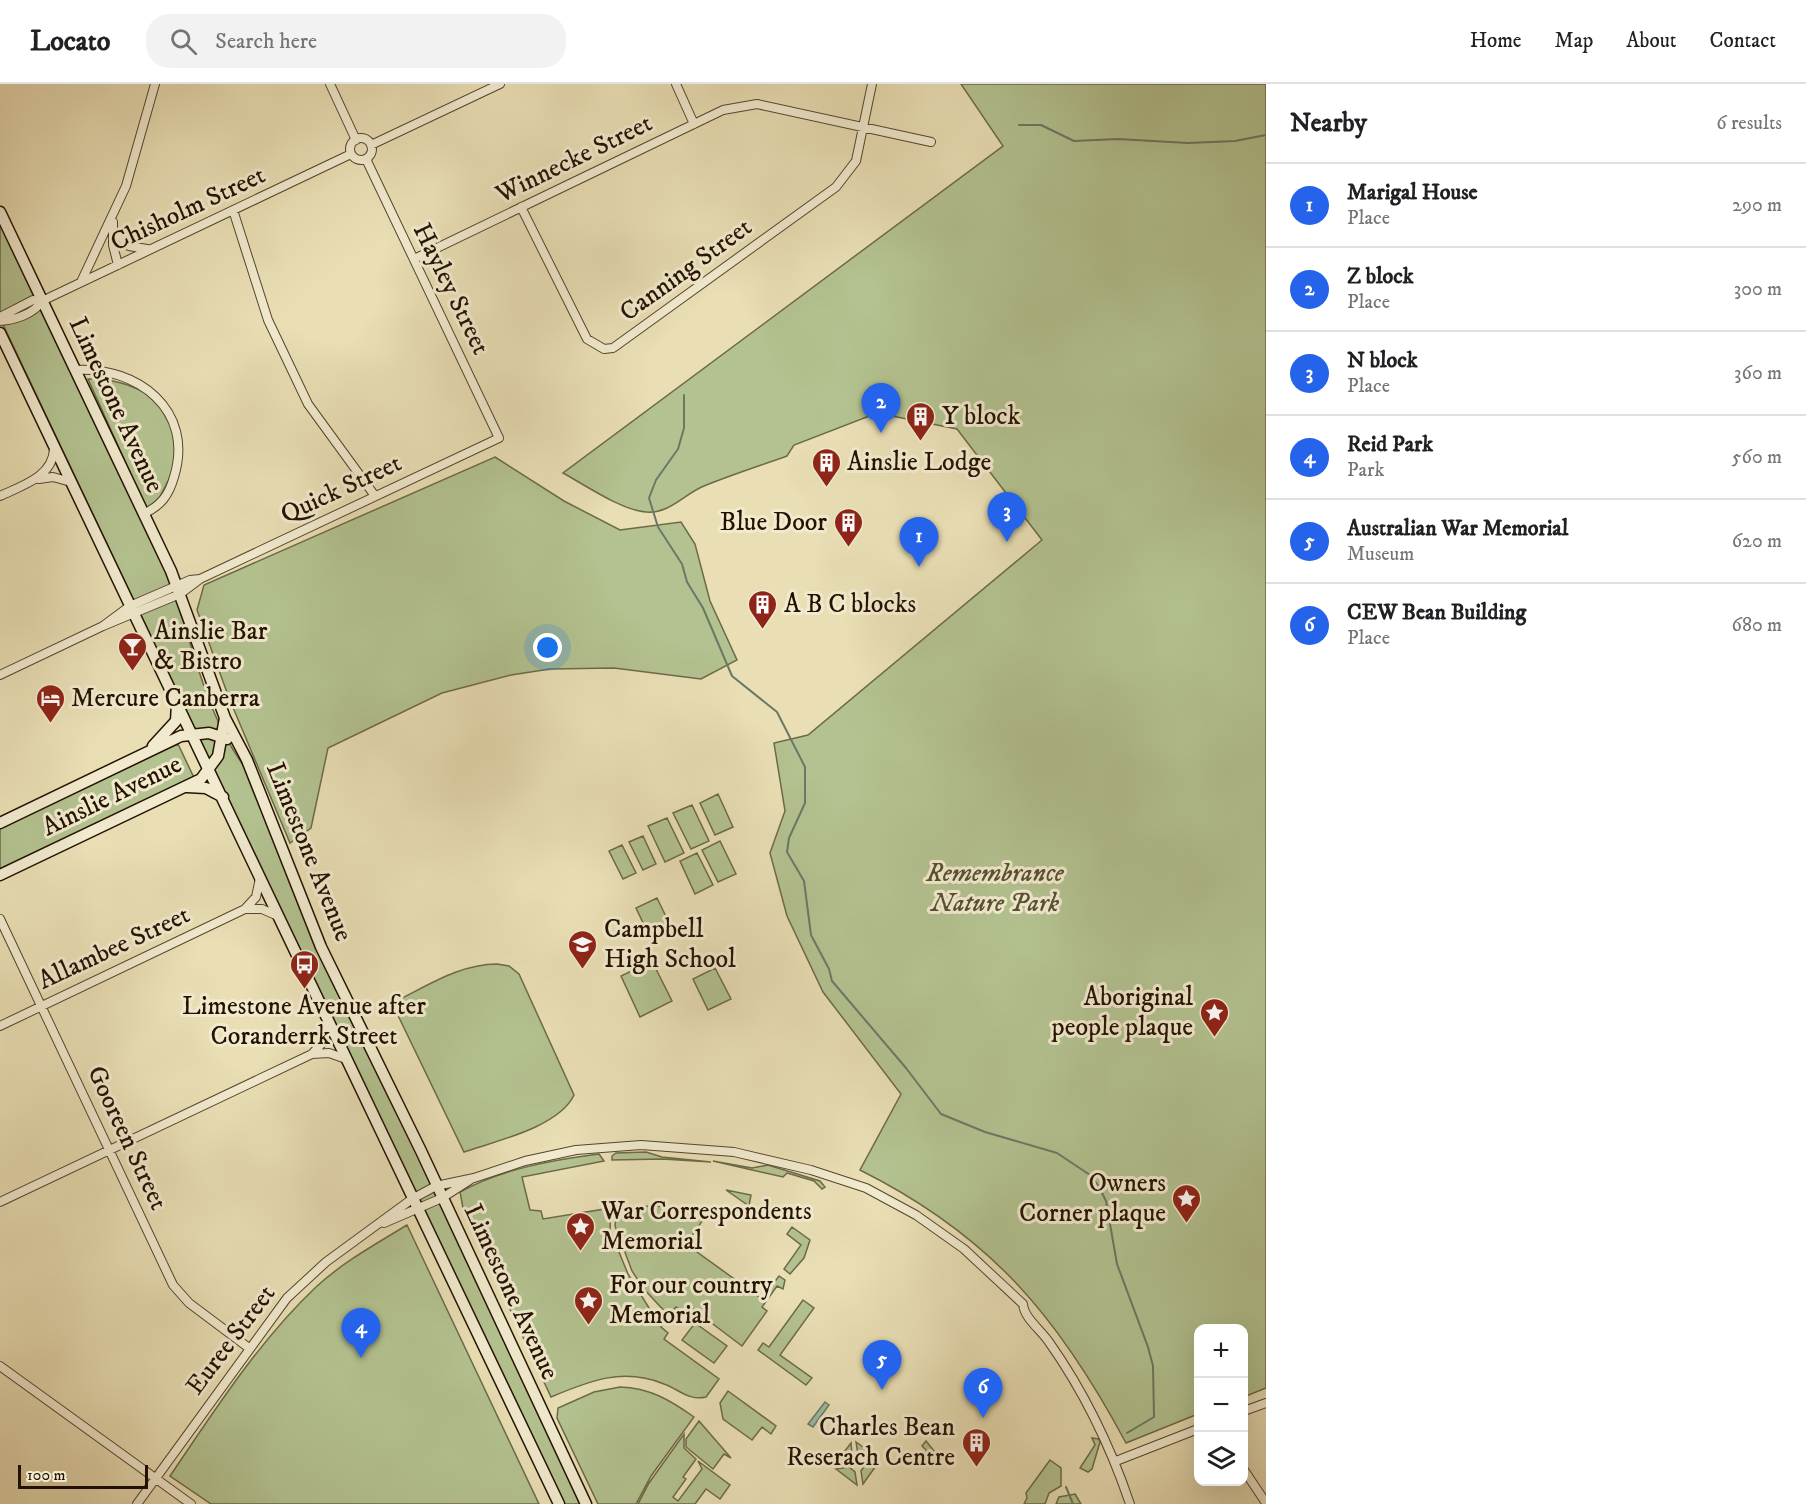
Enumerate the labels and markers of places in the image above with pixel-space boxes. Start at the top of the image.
pin: 2 [862,384,900,433]
building icon: Y block [905,400,937,442]
place label: Y block [942,400,1021,433]
building icon: Ainslie Lodge [810,446,842,488]
place label: Ainslie Lodge [847,446,991,479]
pin: 3 [988,492,1026,542]
place label: Blue Door [720,506,827,539]
building icon: Blue Door [832,506,864,548]
pin: 1 [900,518,938,567]
building icon: A B C blocks [747,588,779,630]
place label: A B C blocks [784,588,916,621]
place label: Ainslie Bar & Bistro [154,615,268,678]
bar icon: Ainslie Bar & Bistro [117,630,149,672]
hotel icon: Mercure Canberra [34,682,66,724]
place label: Mercure Canberra [71,682,260,715]
place label: Campbell High School [604,913,736,976]
school or university icon: Campbell High School [567,928,599,970]
bus stop icon: Limestone Avenue after Coranderrk Street [288,948,320,990]
place label: Aboriginal people plaque [1051,981,1193,1044]
place label: Limestone Avenue after Coranderrk Street [182,990,426,1053]
place icon: Aboriginal people plaque [1198,996,1230,1038]
place label: Owners Corner plaque [1019,1167,1166,1230]
place icon: Owners Corner plaque [1171,1182,1203,1224]
place label: War Correspondents Memorial [600,1195,812,1258]
place icon: War Correspondents Memorial [564,1210,596,1252]
place label: For our country Memorial [609,1269,773,1332]
place icon: For our country Memorial [572,1284,604,1326]
pin: 4 [342,1308,380,1358]
pin: 5 [862,1340,902,1390]
pin: 6 [964,1368,1002,1418]
place label: Charles Bean Reserach Centre [786,1411,955,1474]
building icon: Charles Bean Reserach Centre [960,1426,992,1468]

